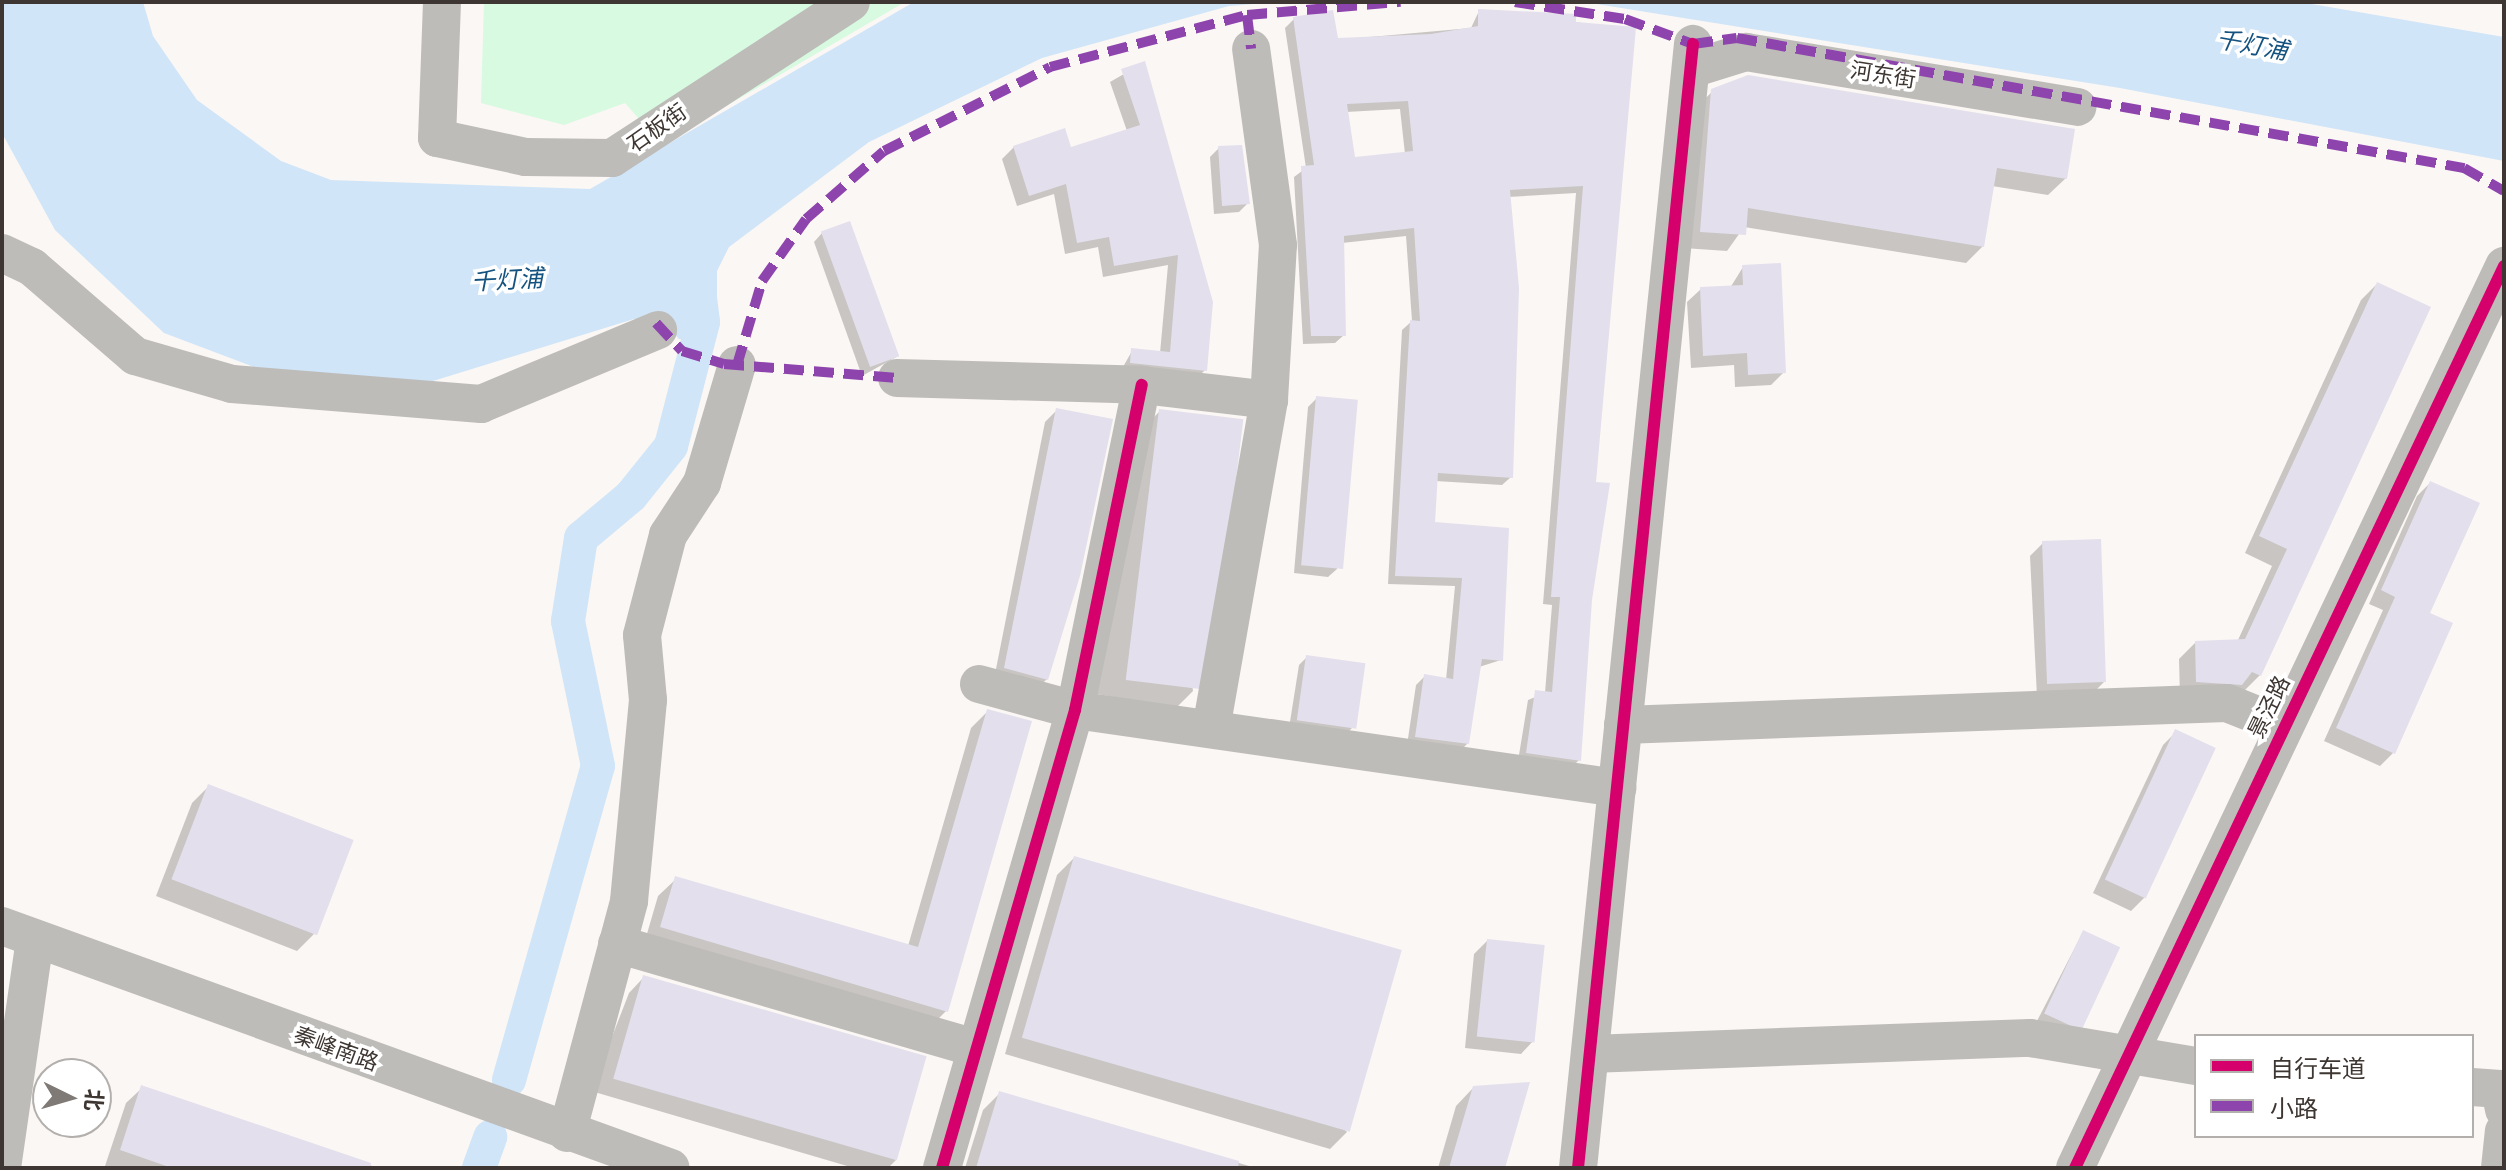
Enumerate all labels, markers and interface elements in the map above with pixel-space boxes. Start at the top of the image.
water label: 千灯浦 [2214,25,2290,65]
street label: 河东街 [1848,57,1918,93]
street label: 石板街 [622,98,692,158]
water label: 千灯浦 [470,264,544,296]
street label: 景泾路 [2243,672,2295,742]
street label: 秦峰南路 [290,1022,382,1076]
legend [2194,1034,2474,1138]
text: 自行车道 [2270,1052,2366,1084]
north arrow [32,1058,112,1138]
text: 北 [78,1088,110,1112]
text: 小路 [2270,1092,2318,1124]

